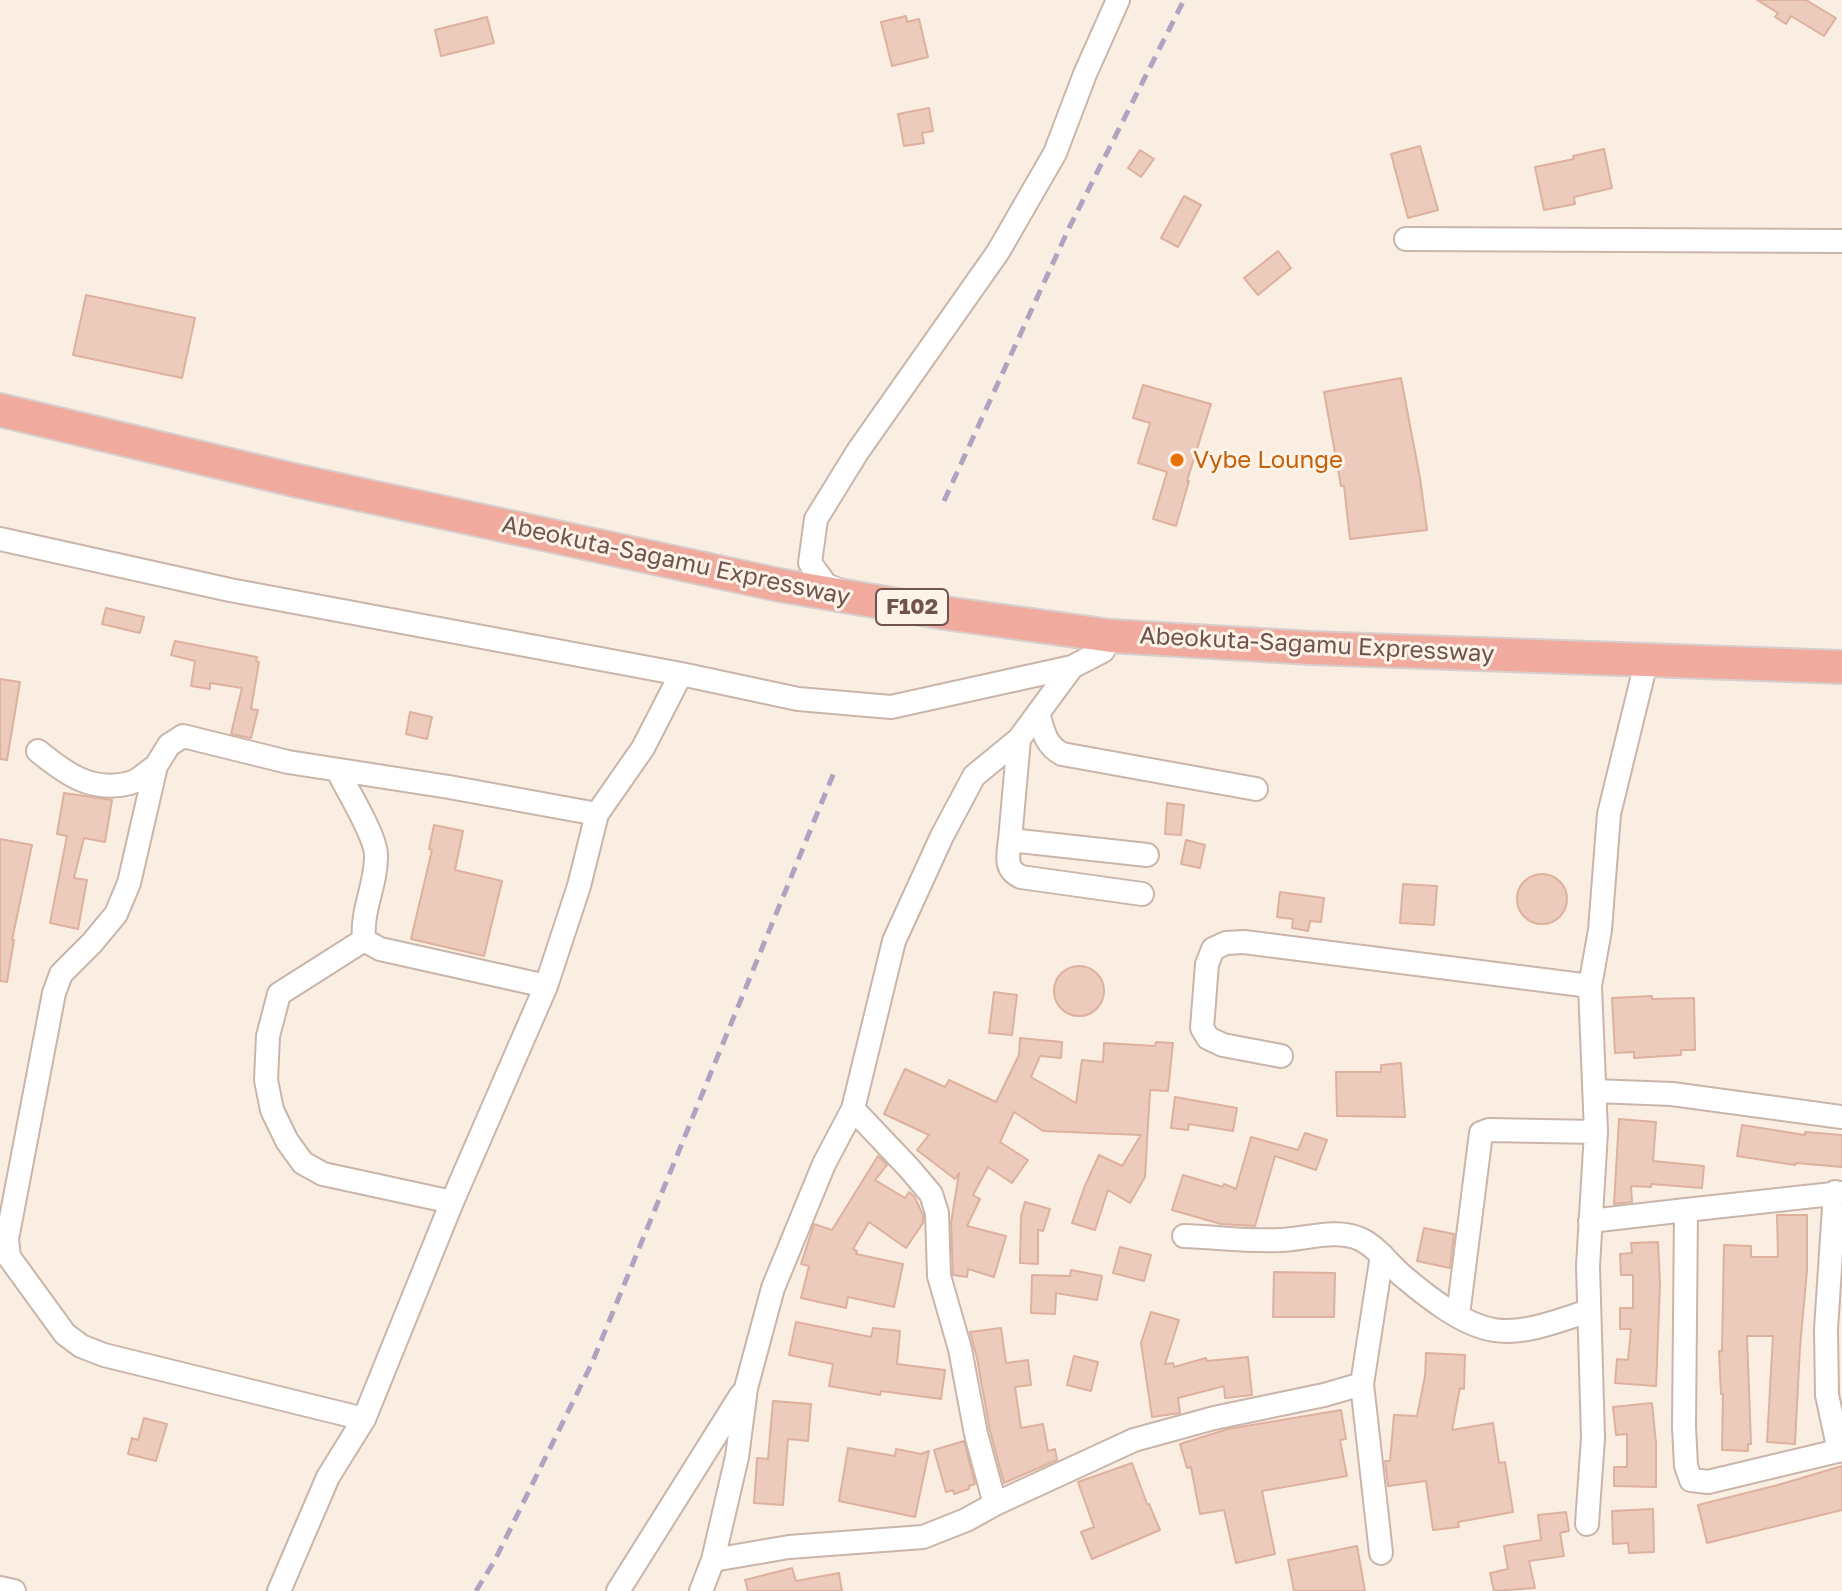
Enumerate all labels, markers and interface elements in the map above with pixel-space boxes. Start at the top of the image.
place label: Vybe Lounge [1193,446,1343,474]
marker: Vybe Lounge [1168,451,1186,469]
street label: Abeokuta-Sagamu Expressway [499,510,853,612]
road number: F102 [876,589,948,625]
street label: Abeokuta-Sagamu Expressway [1139,621,1495,669]

